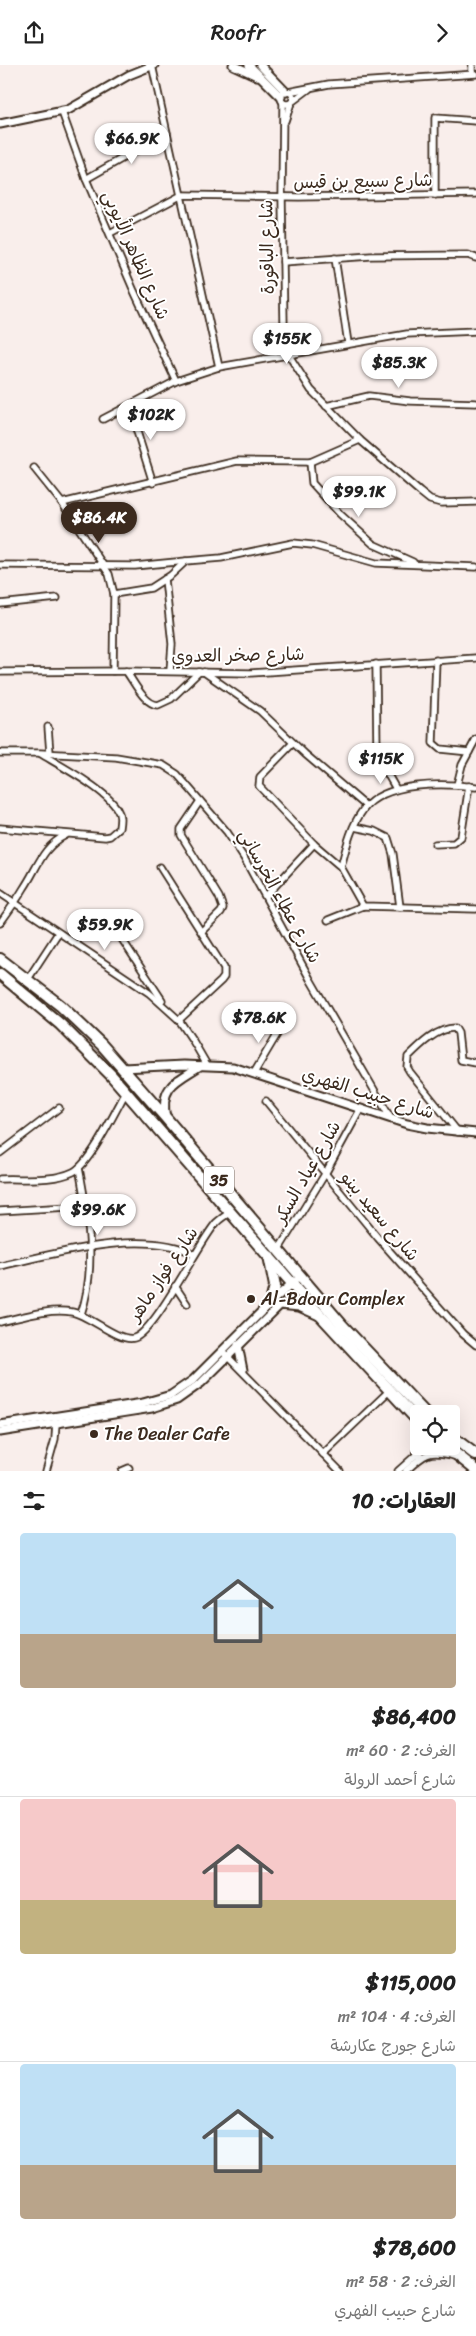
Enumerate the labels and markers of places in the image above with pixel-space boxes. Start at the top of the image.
pin: $66.9K [91,123,173,165]
pin: $155K [252,323,322,365]
pin: $85.3K [358,347,440,389]
pin: $102K [116,399,186,441]
pin: $99.1K [318,475,400,518]
pin: $86.4K [58,501,140,544]
pin: $115K [346,743,416,785]
pin: $59.9K [64,909,146,951]
pin: $78.6K [218,1001,300,1044]
pin: $99.6K [57,1193,139,1236]
place label: Al-Bdour Complex [260,1283,406,1315]
marker: Al-Bdour Complex [245,1293,257,1305]
place label: The Dealer Cafe [104,1418,230,1450]
marker: The Dealer Cafe [88,1428,100,1440]

